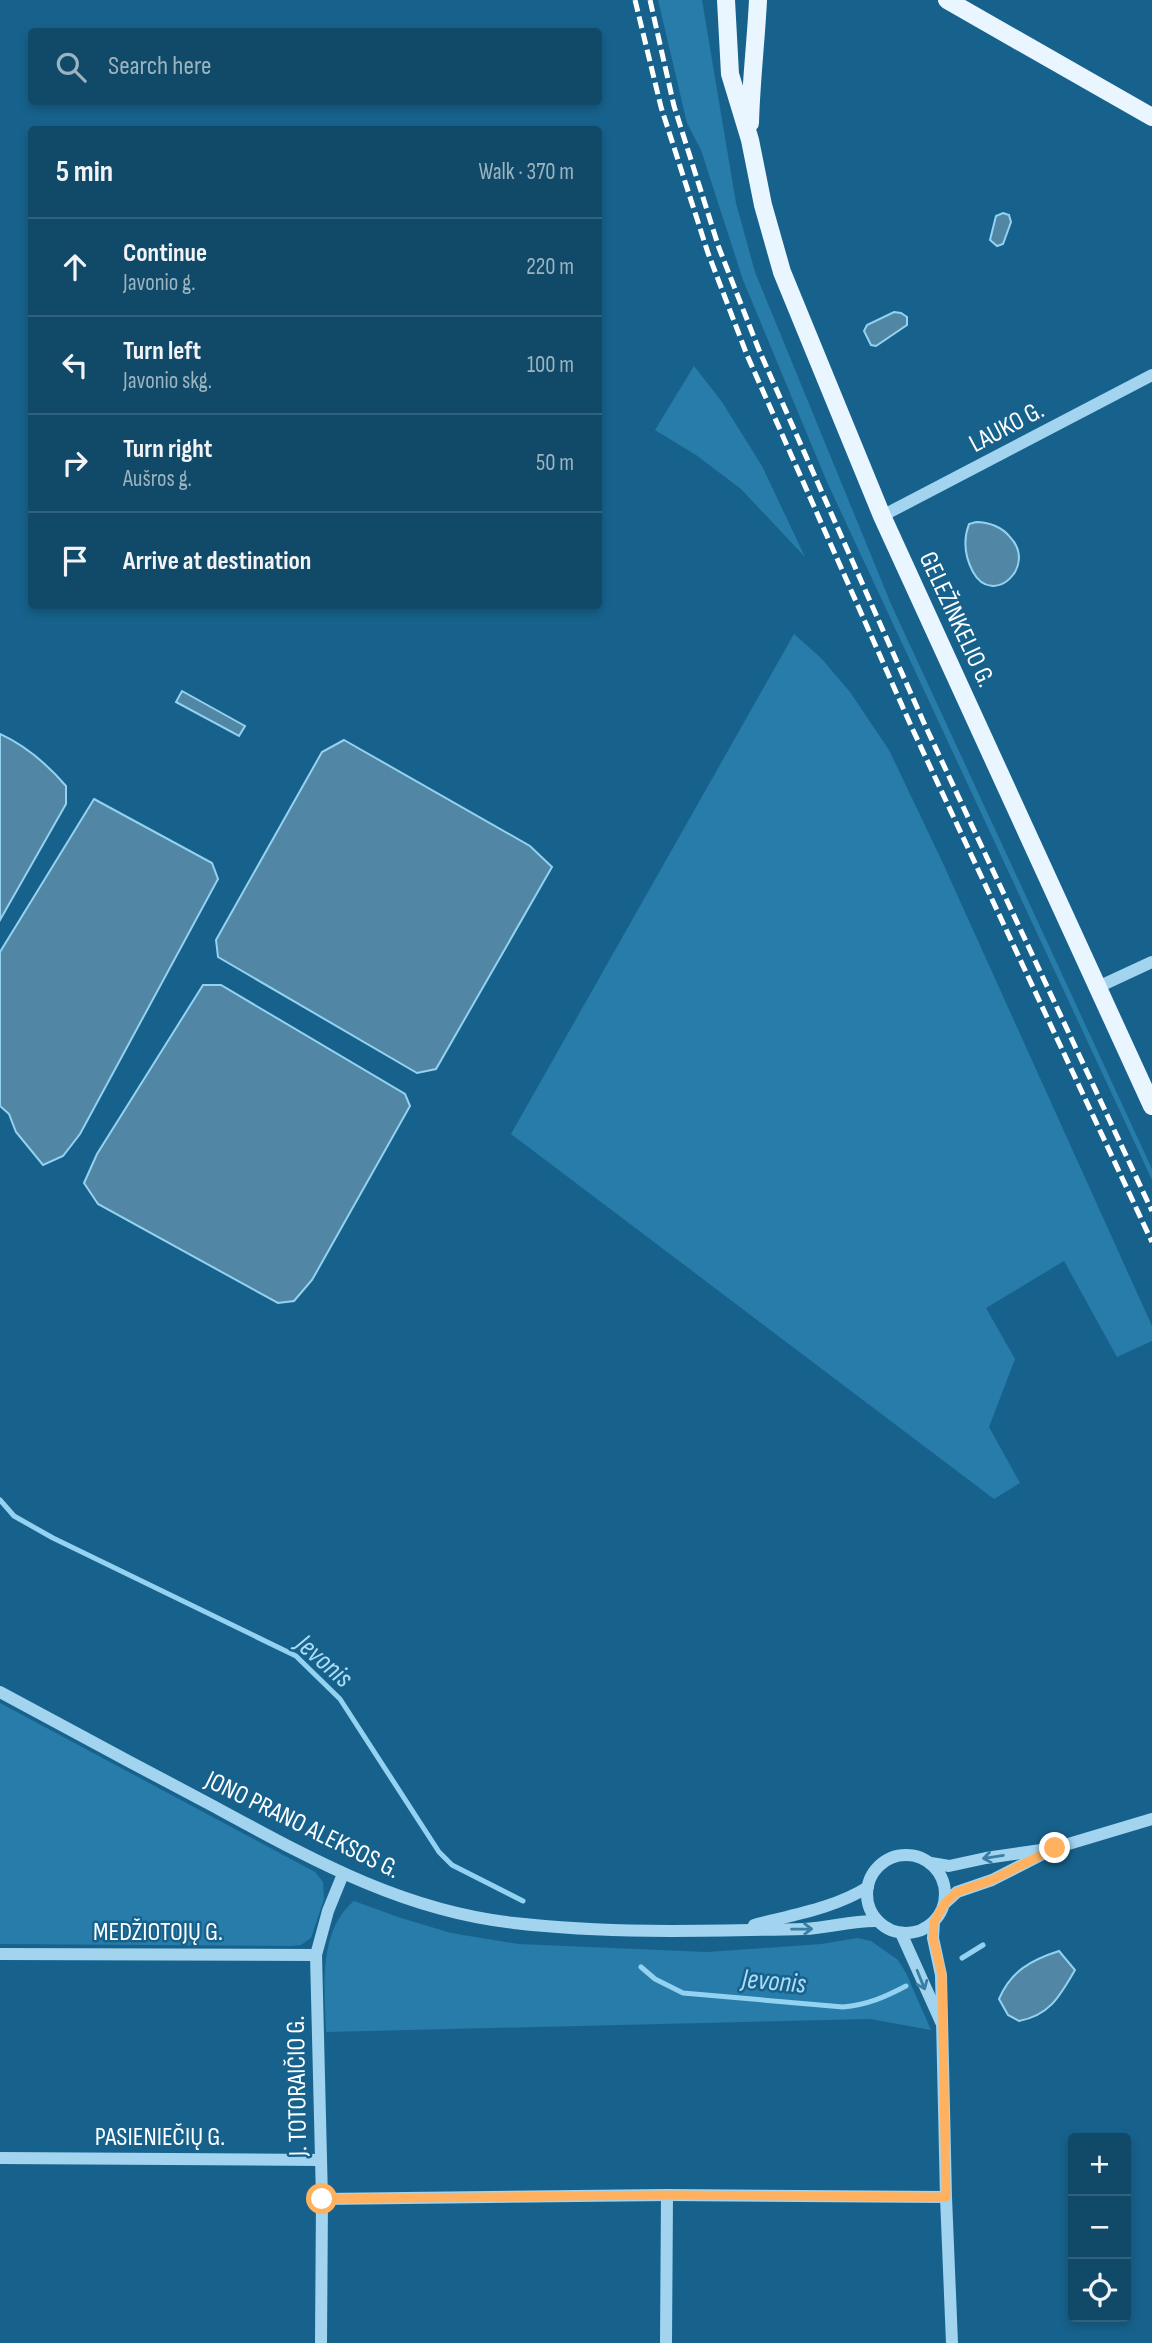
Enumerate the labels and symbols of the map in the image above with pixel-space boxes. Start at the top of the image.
street label: LAUKO G. [964,395,1049,460]
street label: GELEŽINKELIO G. [912,547,1001,692]
water label: Jevonis [287,1626,359,1695]
street label: JONO PRANO ALEKSOS G. [199,1764,405,1886]
route end [1039,1832,1070,1863]
one-way arrow [982,1851,1005,1864]
street label: MEDŽIOTOJŲ G. [93,1917,223,1948]
one-way arrow [790,1922,813,1936]
water label: Jevonis [738,1962,808,2001]
one-way arrow [915,1968,928,1990]
street label: J. TOTORAIČIO G. [281,2016,314,2157]
street label: PASIENIEČIŲ G. [95,2122,225,2153]
route start [306,2183,337,2214]

